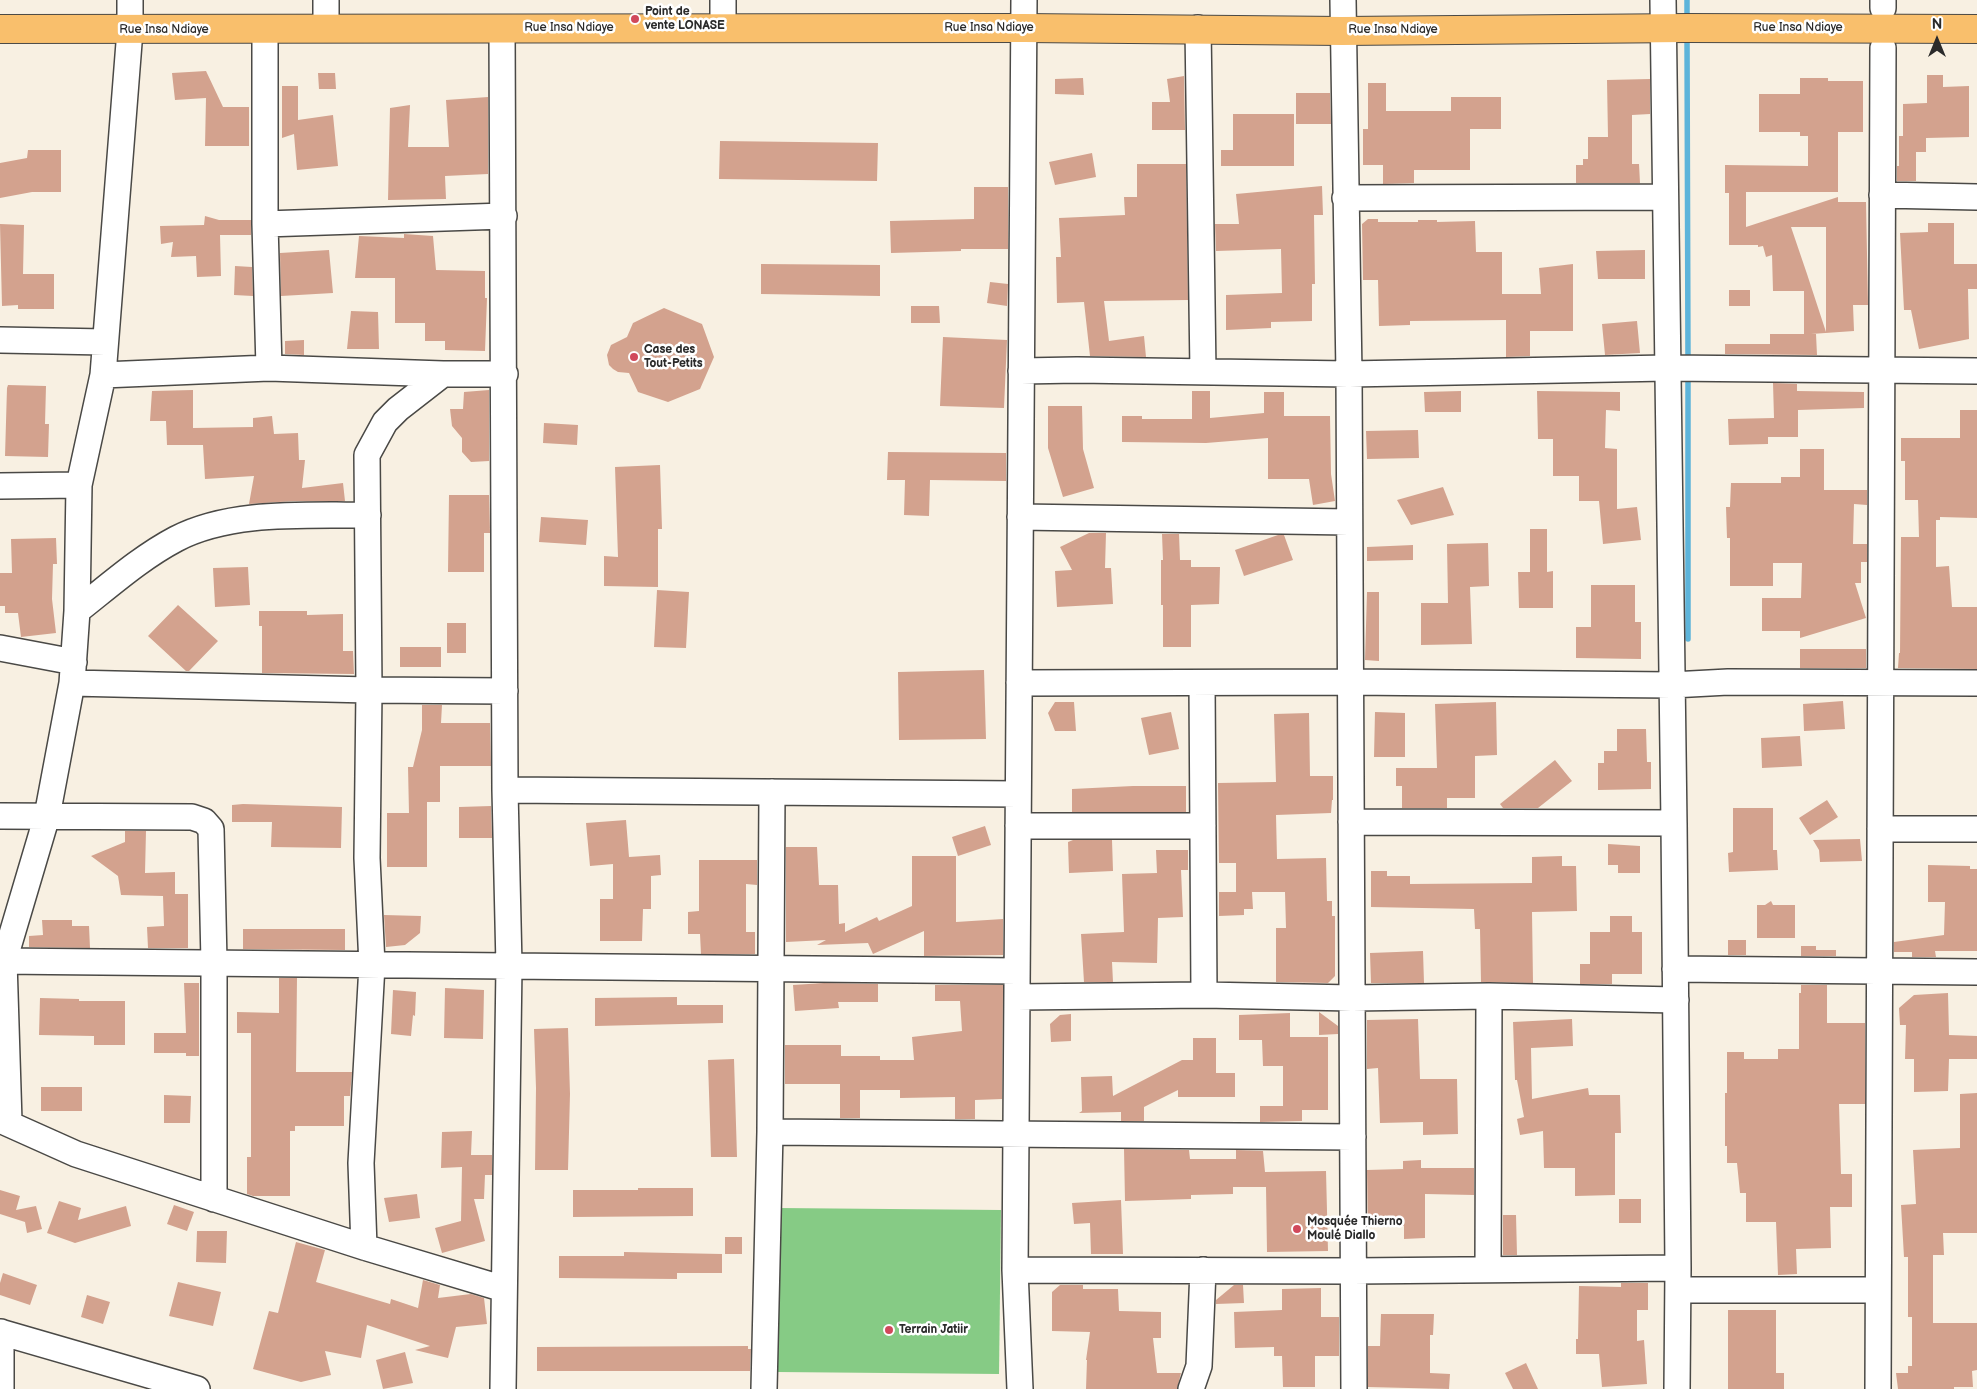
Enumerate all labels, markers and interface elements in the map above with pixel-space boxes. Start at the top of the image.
place label: Point de vente LONASE [645,5,725,33]
marker: Point de vente LONASE [629,13,641,25]
north arrow [1912,15,1962,65]
text: N [1932,16,1942,33]
street label: Rue Insa Ndiaye [524,21,614,35]
street label: Rue Insa Ndiaye [944,21,1034,35]
street label: Rue Insa Ndiaye [1753,21,1843,35]
street label: Rue Insa Ndiaye [119,23,209,37]
street label: Rue Insa Ndiaye [1348,23,1438,37]
place label: Case des Tout-Petits [644,343,703,371]
marker: Case des Tout-Petits [628,351,640,363]
place label: Mosquée Thierno Moulé Diallo [1307,1215,1403,1243]
marker: Mosquée Thierno Moulé Diallo [1291,1223,1303,1235]
place label: Terrain Jatiir [899,1323,968,1337]
marker: Terrain Jatiir [883,1324,895,1336]

